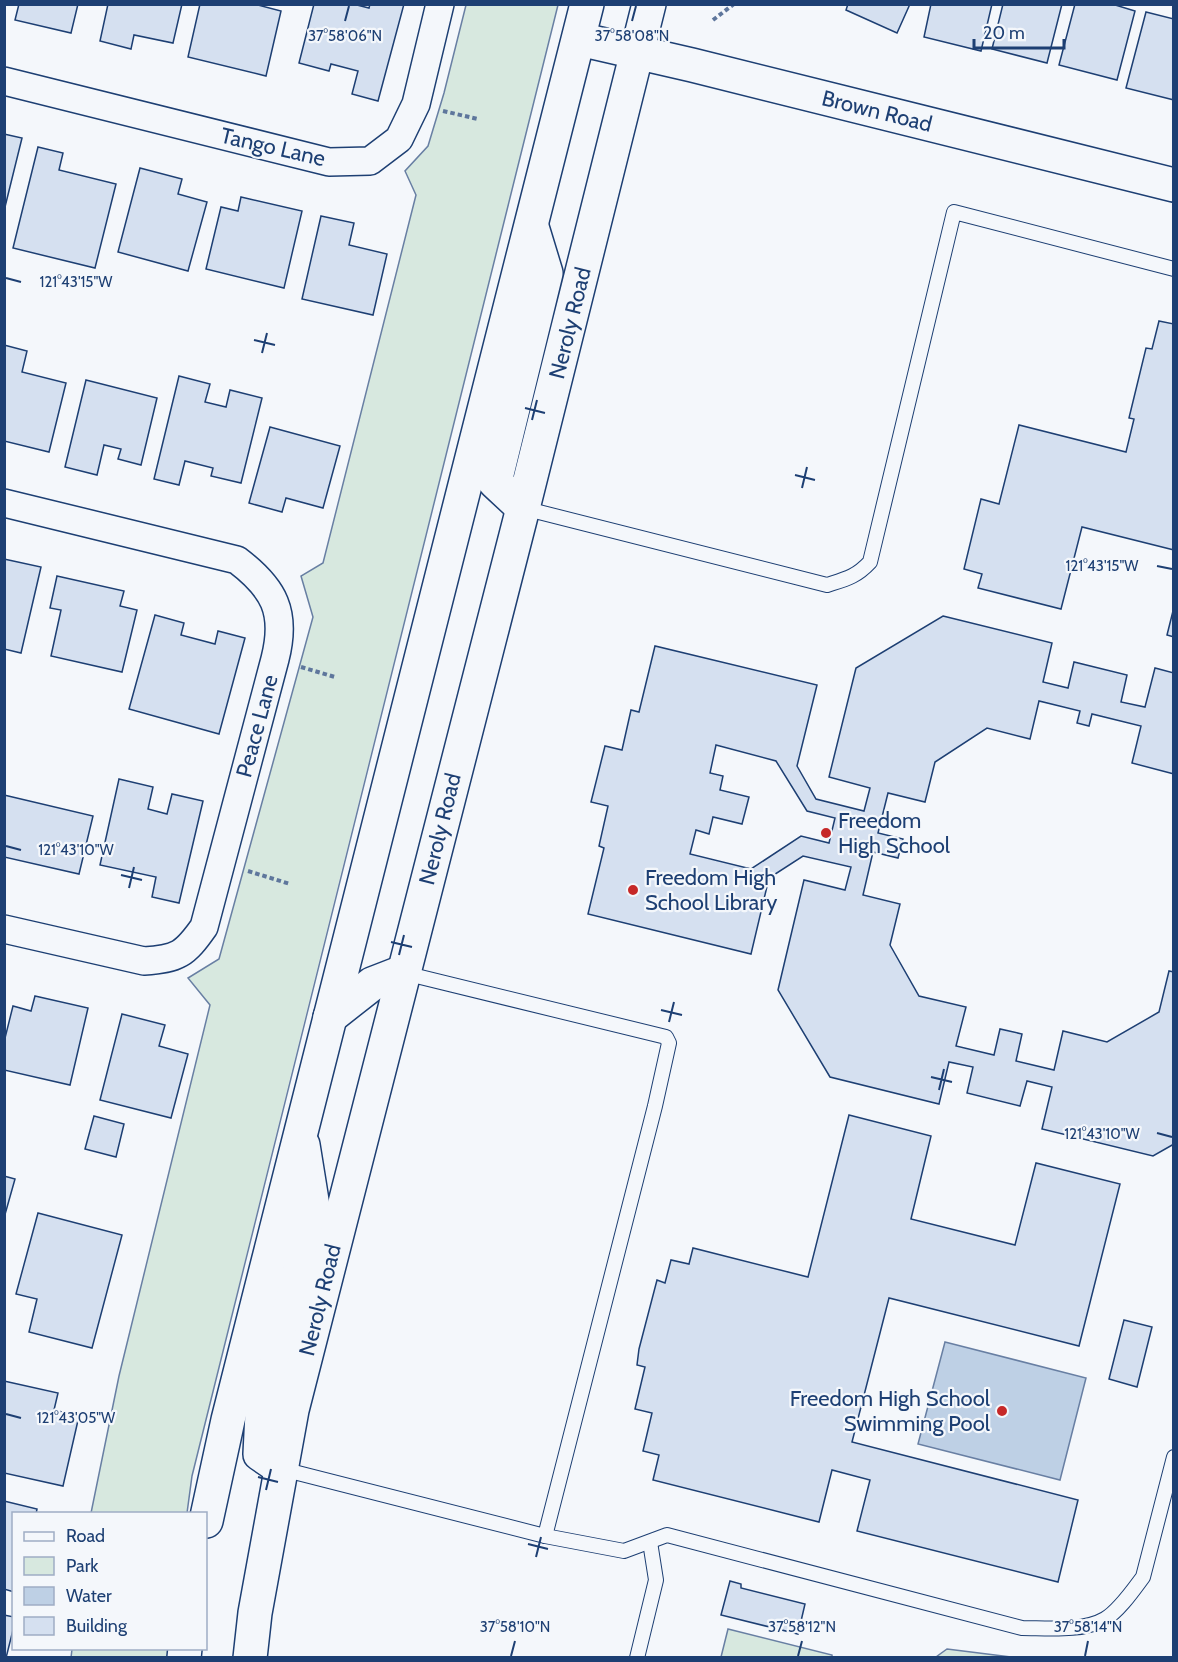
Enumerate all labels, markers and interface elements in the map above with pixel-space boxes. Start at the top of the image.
scale bar [974,12,1064,50]
text: 20 m [983,22,1025,44]
text: 37°58'06"N [308,27,382,45]
text: 37°58'08"N [595,27,669,45]
street label: Brown Road [819,84,935,138]
street label: Tango Lane [218,122,328,172]
street label: Neroly Road [543,264,597,382]
text: 121°43'15"W [40,273,113,291]
text: 121°43'15"W [1066,557,1139,575]
street label: Peace Lane [230,672,284,780]
street label: Neroly Road [413,770,467,888]
place label: Freedom High School [838,807,951,859]
marker: Freedom High School [819,826,833,840]
text: 121°43'10"W [38,841,114,859]
place label: Freedom High School Library [645,864,777,916]
marker: Freedom High School Library [626,883,640,897]
text: 121°43'10"W [1064,1125,1140,1143]
street label: Neroly Road [293,1241,347,1359]
place label: Freedom High School Swimming Pool [790,1385,991,1437]
marker: Freedom High School Swimming Pool [995,1404,1009,1418]
text: 121°43'05"W [37,1409,116,1427]
legend [12,1512,207,1650]
text: Road [66,1525,105,1547]
text: Park [66,1555,99,1577]
text: Water [66,1585,112,1607]
text: Building [66,1615,128,1637]
text: 37°58'10"N [480,1618,550,1636]
text: 37°58'12"N [768,1618,836,1636]
text: 37°58'14"N [1054,1618,1122,1636]

